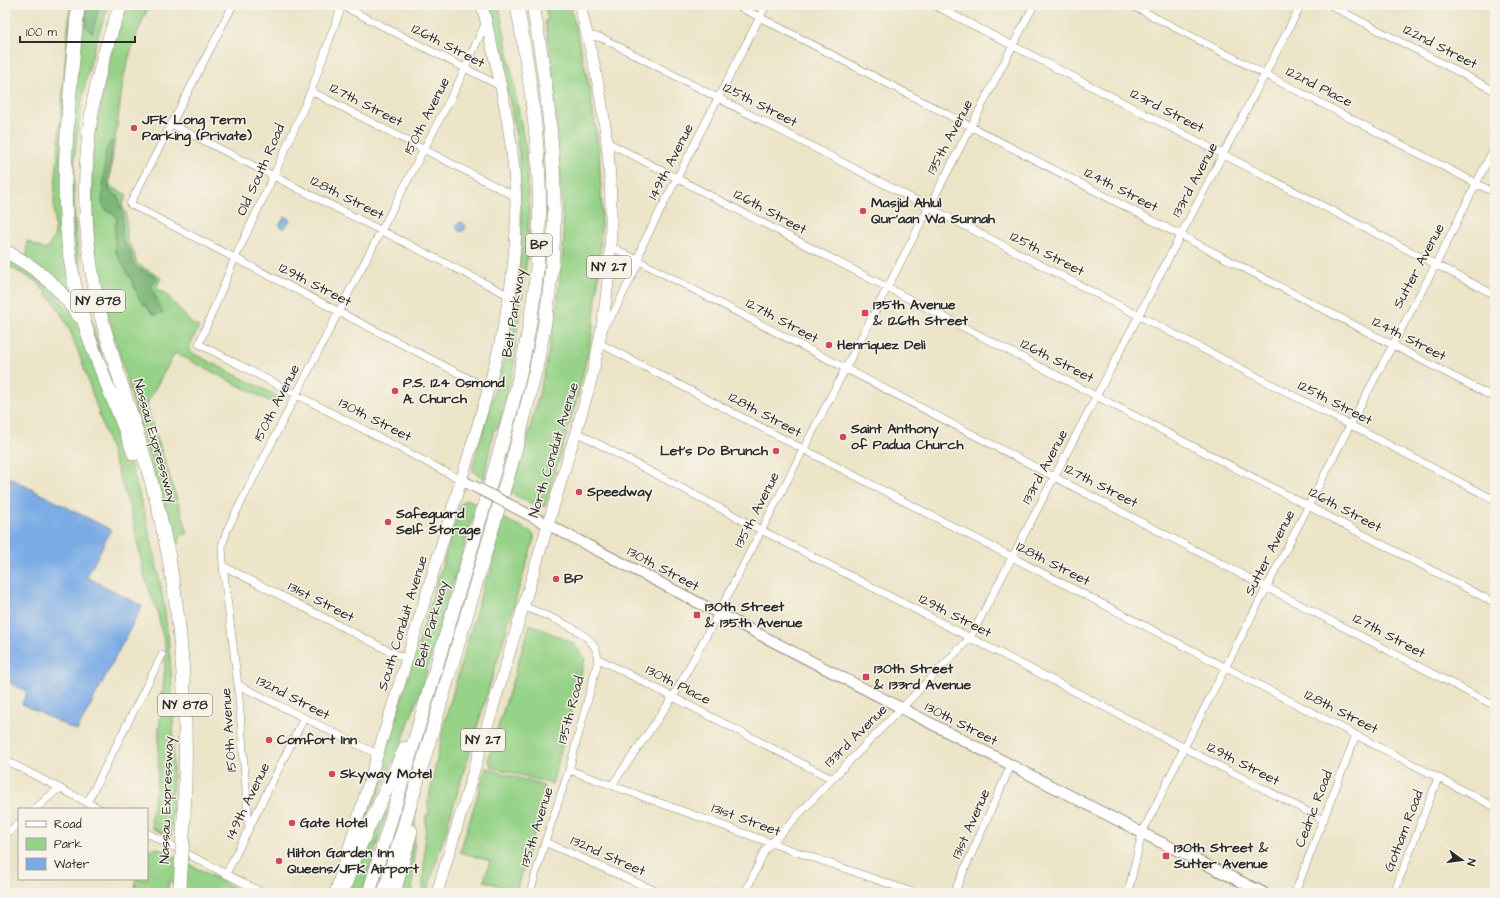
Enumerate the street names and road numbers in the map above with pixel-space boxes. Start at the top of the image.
street label: 126th Street [408,19,488,73]
street label: 122nd Street [1399,20,1481,74]
street label: 122nd Place [1282,62,1356,113]
street label: 150th Avenue [399,74,455,158]
street label: 127th Street [326,78,406,132]
street label: 125th Street [719,78,801,132]
street label: 123rd Street [1127,84,1208,138]
street label: 135th Avenue [922,96,978,178]
street label: 149th Avenue [643,120,699,204]
street label: Old South Road [232,121,290,219]
street label: 133rd Avenue [1167,139,1223,221]
street label: 124th Street [1080,163,1162,217]
street label: 128th Street [307,171,388,225]
street label: 126th Street [730,184,810,240]
street label: Sutter Avenue [1388,220,1450,312]
street label: 125th Street [1006,227,1088,281]
road number: BP [526,234,552,256]
road number: NY 27 [587,256,631,278]
street label: 129th Street [275,258,355,312]
street label: Belt Parkway [497,267,531,359]
road number: NY 878 [71,290,125,312]
street label: 127th Street [742,293,822,349]
street label: 124th Street [1368,312,1450,366]
street label: 126th Street [1017,334,1097,388]
street label: 150th Avenue [249,361,305,445]
street label: 125th Street [1294,376,1376,430]
street label: Nassau Expressway [128,377,182,506]
street label: North Conduit Avenue [524,379,584,520]
street label: 128th Street [725,387,805,443]
street label: 130th Street [335,393,415,447]
street label: 133rd Avenue [1017,426,1073,508]
street label: 127th Street [1061,459,1141,513]
street label: 135th Avenue [729,468,785,551]
street label: 126th Street [1305,482,1385,538]
street label: Sutter Avenue [1240,506,1300,599]
street label: 128th Street [1013,537,1094,591]
street label: 130th Street [623,542,703,597]
street label: South Conduit Avenue [373,553,433,693]
street label: 131st Street [284,577,358,627]
street label: Belt Parkway [410,578,454,670]
street label: 129th Street [915,589,995,643]
street label: 127th Street [1349,608,1429,664]
street label: 130th Place [642,660,714,710]
street label: 132nd Street [253,671,333,725]
street label: 135th Road [552,674,590,746]
street label: 128th Street [1301,685,1382,739]
street label: 150th Avenue [216,687,242,773]
road number: NY 878 [158,694,212,716]
street label: 130th Street [921,697,1001,751]
street label: 133rd Avenue [820,700,892,772]
road number: NY 27 [461,729,505,751]
street label: Nassau Expressway [155,735,179,864]
street label: 129th Street [1203,737,1283,791]
street label: 149th Avenue [221,759,275,843]
street label: Cedric Road [1290,768,1338,850]
street label: 135th Avenue [515,784,559,869]
street label: 131st Avenue [947,786,995,862]
street label: Gotham Road [1379,787,1429,875]
street label: 131st Street [709,798,784,842]
street label: 132nd Street [567,831,649,882]

